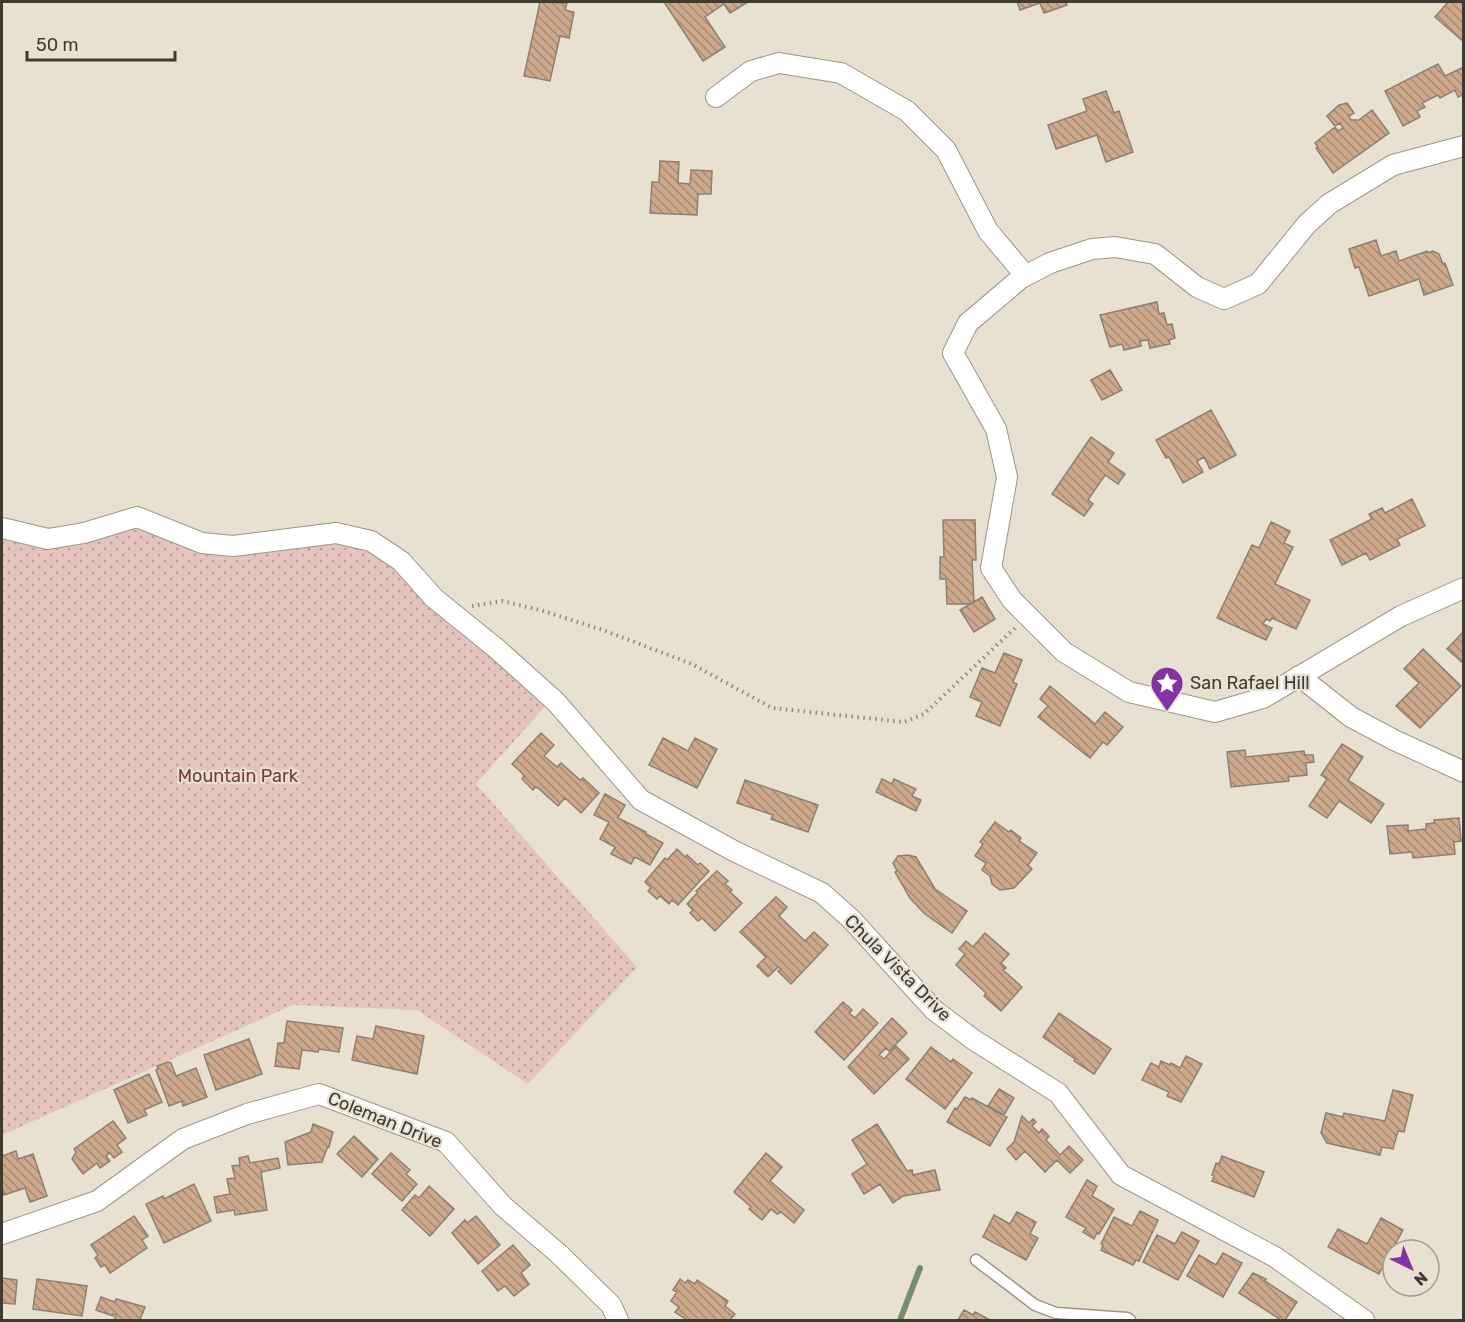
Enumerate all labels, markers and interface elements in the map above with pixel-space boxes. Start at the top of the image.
scale bar [27,24,176,62]
text: 50 m [36,34,79,56]
place icon: San Rafael Hill [1149,665,1185,712]
place label: San Rafael Hill [1190,672,1310,694]
park label: Mountain Park [178,765,299,787]
street label: Chula Vista Drive [840,910,956,1026]
street label: Coleman Drive [325,1087,445,1153]
north arrow [1381,1238,1441,1298]
text: N [1410,1268,1432,1289]

